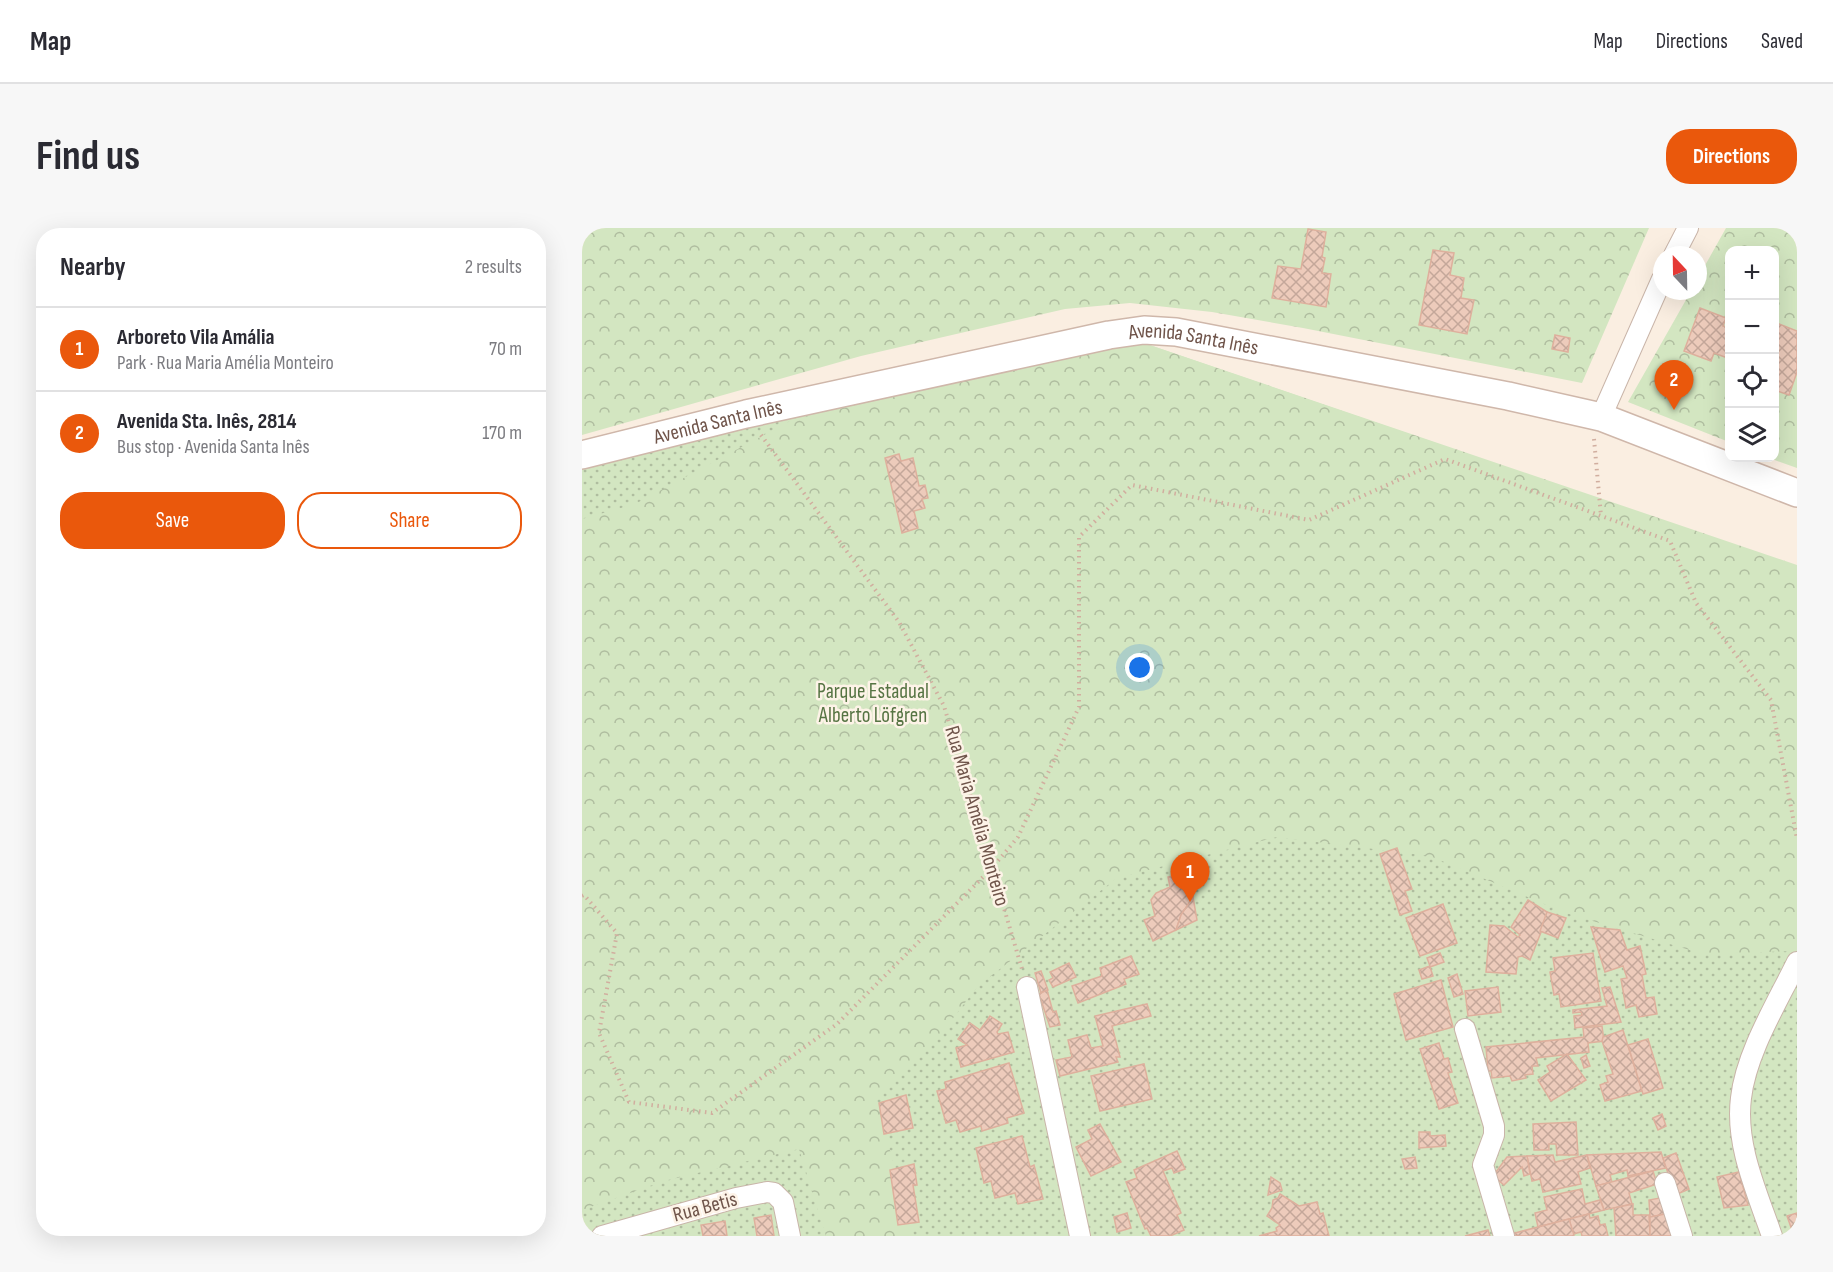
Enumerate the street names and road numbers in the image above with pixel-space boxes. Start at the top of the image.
street label: Avenida Santa Inês [1126,317,1261,360]
street label: Avenida Santa Inês [650,394,785,449]
street label: Rua Maria Amélia Monteiro [939,723,1015,909]
street label: Rua Betis [670,1186,740,1228]

